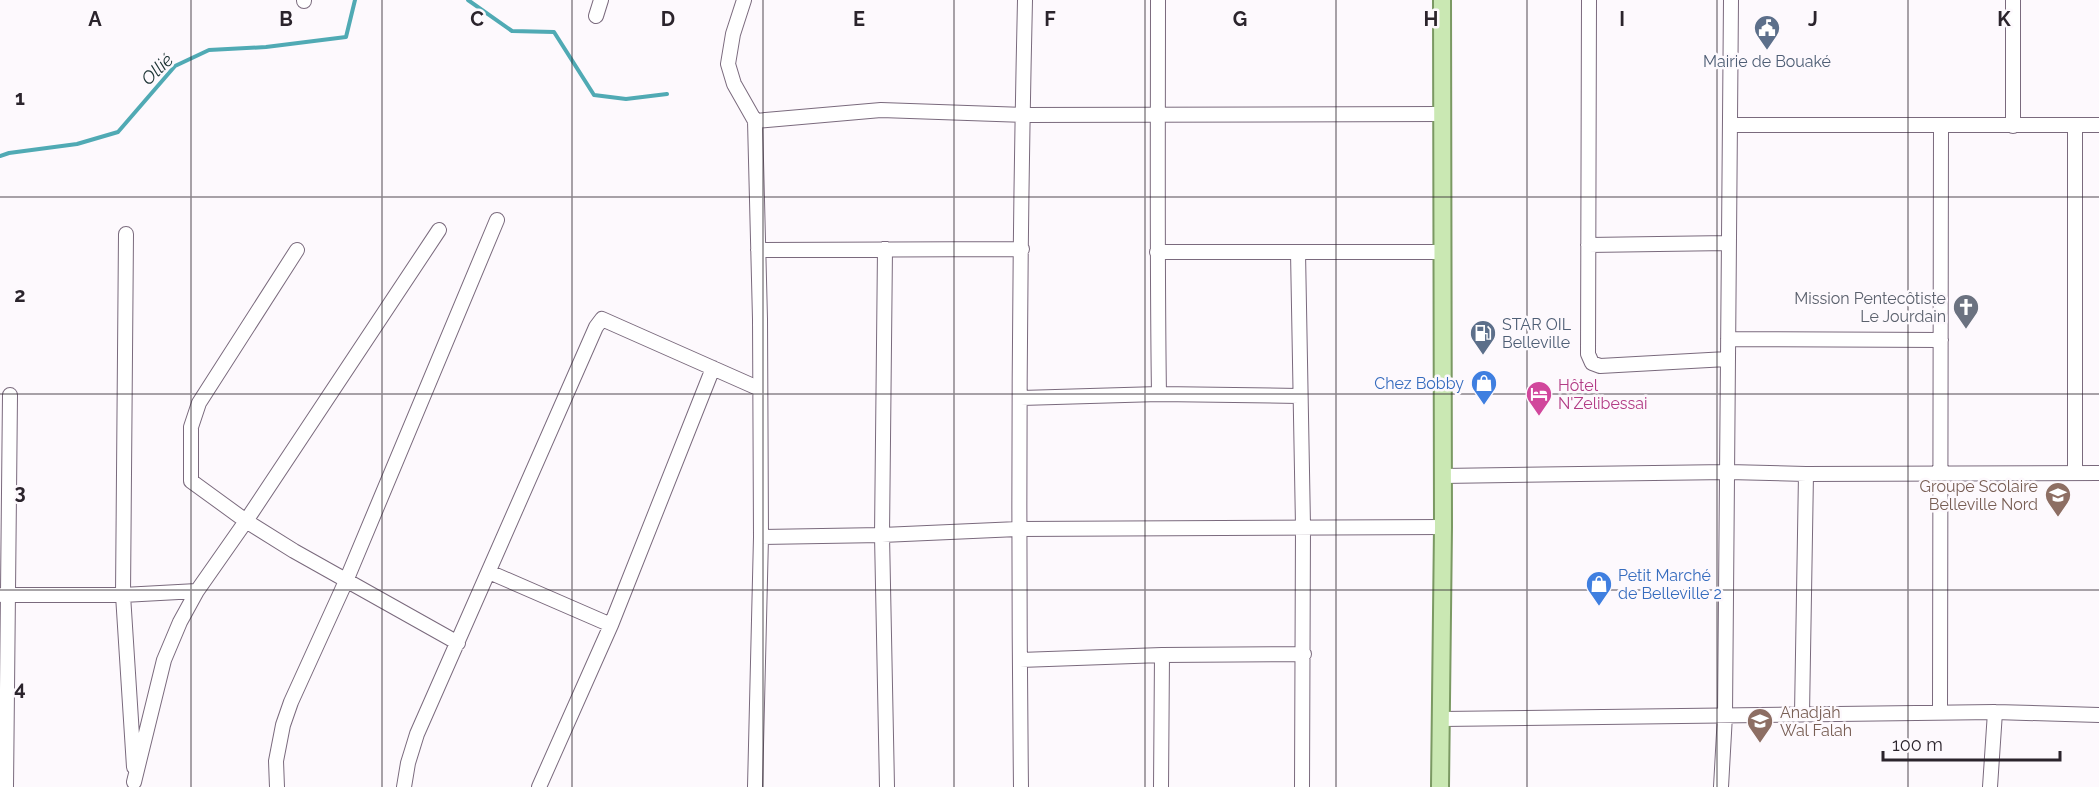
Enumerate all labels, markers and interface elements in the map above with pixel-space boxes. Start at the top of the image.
text: A [88,7,102,31]
text: B [279,7,293,31]
text: C [470,7,484,31]
text: D [661,7,675,31]
text: E [853,7,865,31]
text: F [1044,7,1056,31]
text: G [1233,7,1247,31]
text: H [1424,7,1438,31]
text: I [1619,7,1625,31]
text: J [1808,7,1818,31]
text: K [1997,7,2011,31]
public building icon: Mairie de Bouaké [1752,13,1782,51]
water label: Ollié [137,49,177,89]
place label: Mairie de Bouaké [1703,52,1831,71]
text: 1 [15,86,25,110]
text: 2 [14,283,26,307]
place label: Mission Pentecôtiste Le Jourdain [1794,289,1946,326]
church icon: Mission Pentecôtiste Le Jourdain [1951,292,1981,330]
place label: STAR OIL Belleville [1502,315,1572,352]
fuel station icon: STAR OIL Belleville [1468,318,1498,356]
shop icon: Chez Bobby [1469,368,1499,406]
place label: Chez Bobby [1374,374,1464,393]
place label: Hôtel N'Zelibessai [1558,376,1647,413]
hotel icon: Hôtel N'Zelibessai [1524,379,1554,417]
place label: Groupe Scolaire Belleville Nord [1920,477,2038,514]
text: 3 [14,480,26,504]
school or university icon: Groupe Scolaire Belleville Nord [2043,480,2073,518]
place label: Petit Marché de Belleville 2 [1618,566,1722,603]
shop icon: Petit Marché de Belleville 2 [1584,569,1614,607]
text: 4 [14,676,26,700]
place label: Anadjah Wal Falah [1780,703,1852,740]
school or university icon: Anadjah Wal Falah [1745,706,1775,744]
scale bar [1883,724,2060,762]
text: 100 m [1892,734,1943,755]

